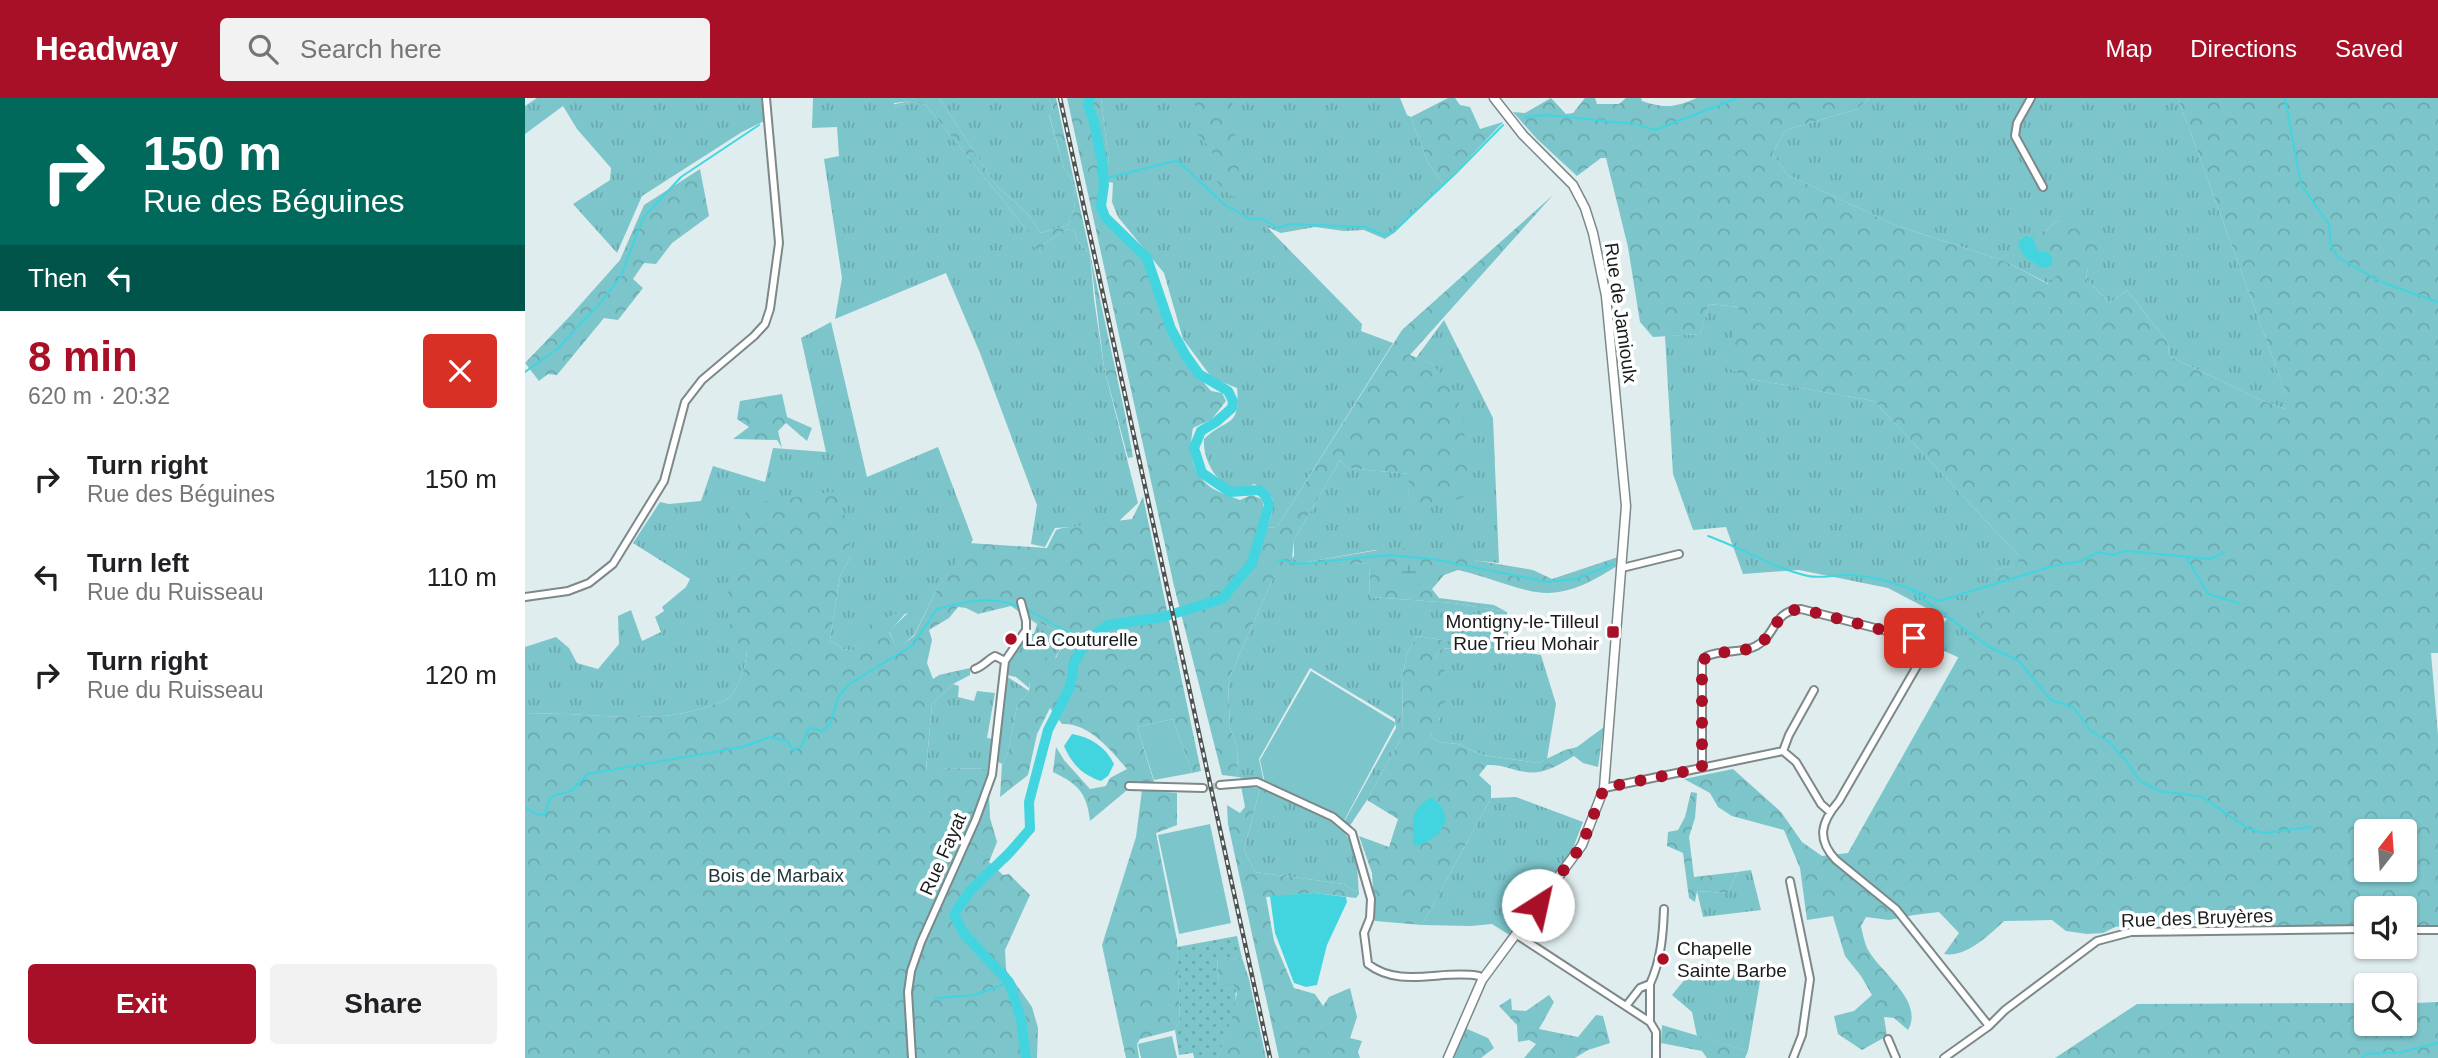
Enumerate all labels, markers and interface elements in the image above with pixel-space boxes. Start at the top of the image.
search box [220,18,710,81]
text: Headway [35,30,178,67]
icon: search [244,30,282,68]
text: Search here [300,34,442,64]
text: Map [2106,35,2152,62]
text: Directions [2190,35,2297,62]
text: Saved [2335,35,2403,62]
icon: right [28,126,119,217]
text: 150 m [143,126,282,180]
text: Rue des Béguines [143,183,405,219]
street label: Rue de Jamioulx [1601,241,1641,385]
icon: left [101,259,139,297]
text: Then [28,263,87,293]
text: 8 min [28,333,138,380]
button: close [423,334,497,408]
text: 620 m · 20:32 [28,383,170,409]
text: Turn right [87,450,208,480]
icon: right [28,460,66,498]
text: 150 m [425,464,497,494]
text: Rue des Béguines [87,481,275,507]
text: Turn left [87,548,189,578]
icon: left [28,558,66,596]
text: 110 m [427,562,497,592]
text: Rue du Ruisseau [87,579,263,605]
pin [1884,608,1944,668]
place label: Montigny-le-Tilleul Rue Trieu Mohair [1446,611,1600,654]
icon: arrive [1895,619,1933,657]
marker: Montigny-le-Tilleul Rue Trieu Mohair [1605,624,1621,640]
place label: La Couturelle [1025,629,1138,650]
marker: La Couturelle [1003,631,1019,647]
text: Turn right [87,646,208,676]
icon: right [28,656,66,694]
text: 120 m [425,660,497,690]
text: Rue du Ruisseau [87,677,263,703]
street label: Rue Fayat [916,809,971,898]
north arrow [2354,819,2417,882]
map controls [2354,819,2417,1036]
park label: Bois de Marbaix [708,865,845,886]
position arrow [1501,868,1575,942]
button: sound [2354,896,2417,959]
street label: Rue des Bruyères [2121,905,2273,931]
place label: Chapelle Sainte Barbe [1677,938,1787,981]
marker: Chapelle Sainte Barbe [1655,951,1671,967]
button: Exit [28,964,256,1044]
button: Share [270,964,497,1044]
button: search [2354,973,2417,1036]

